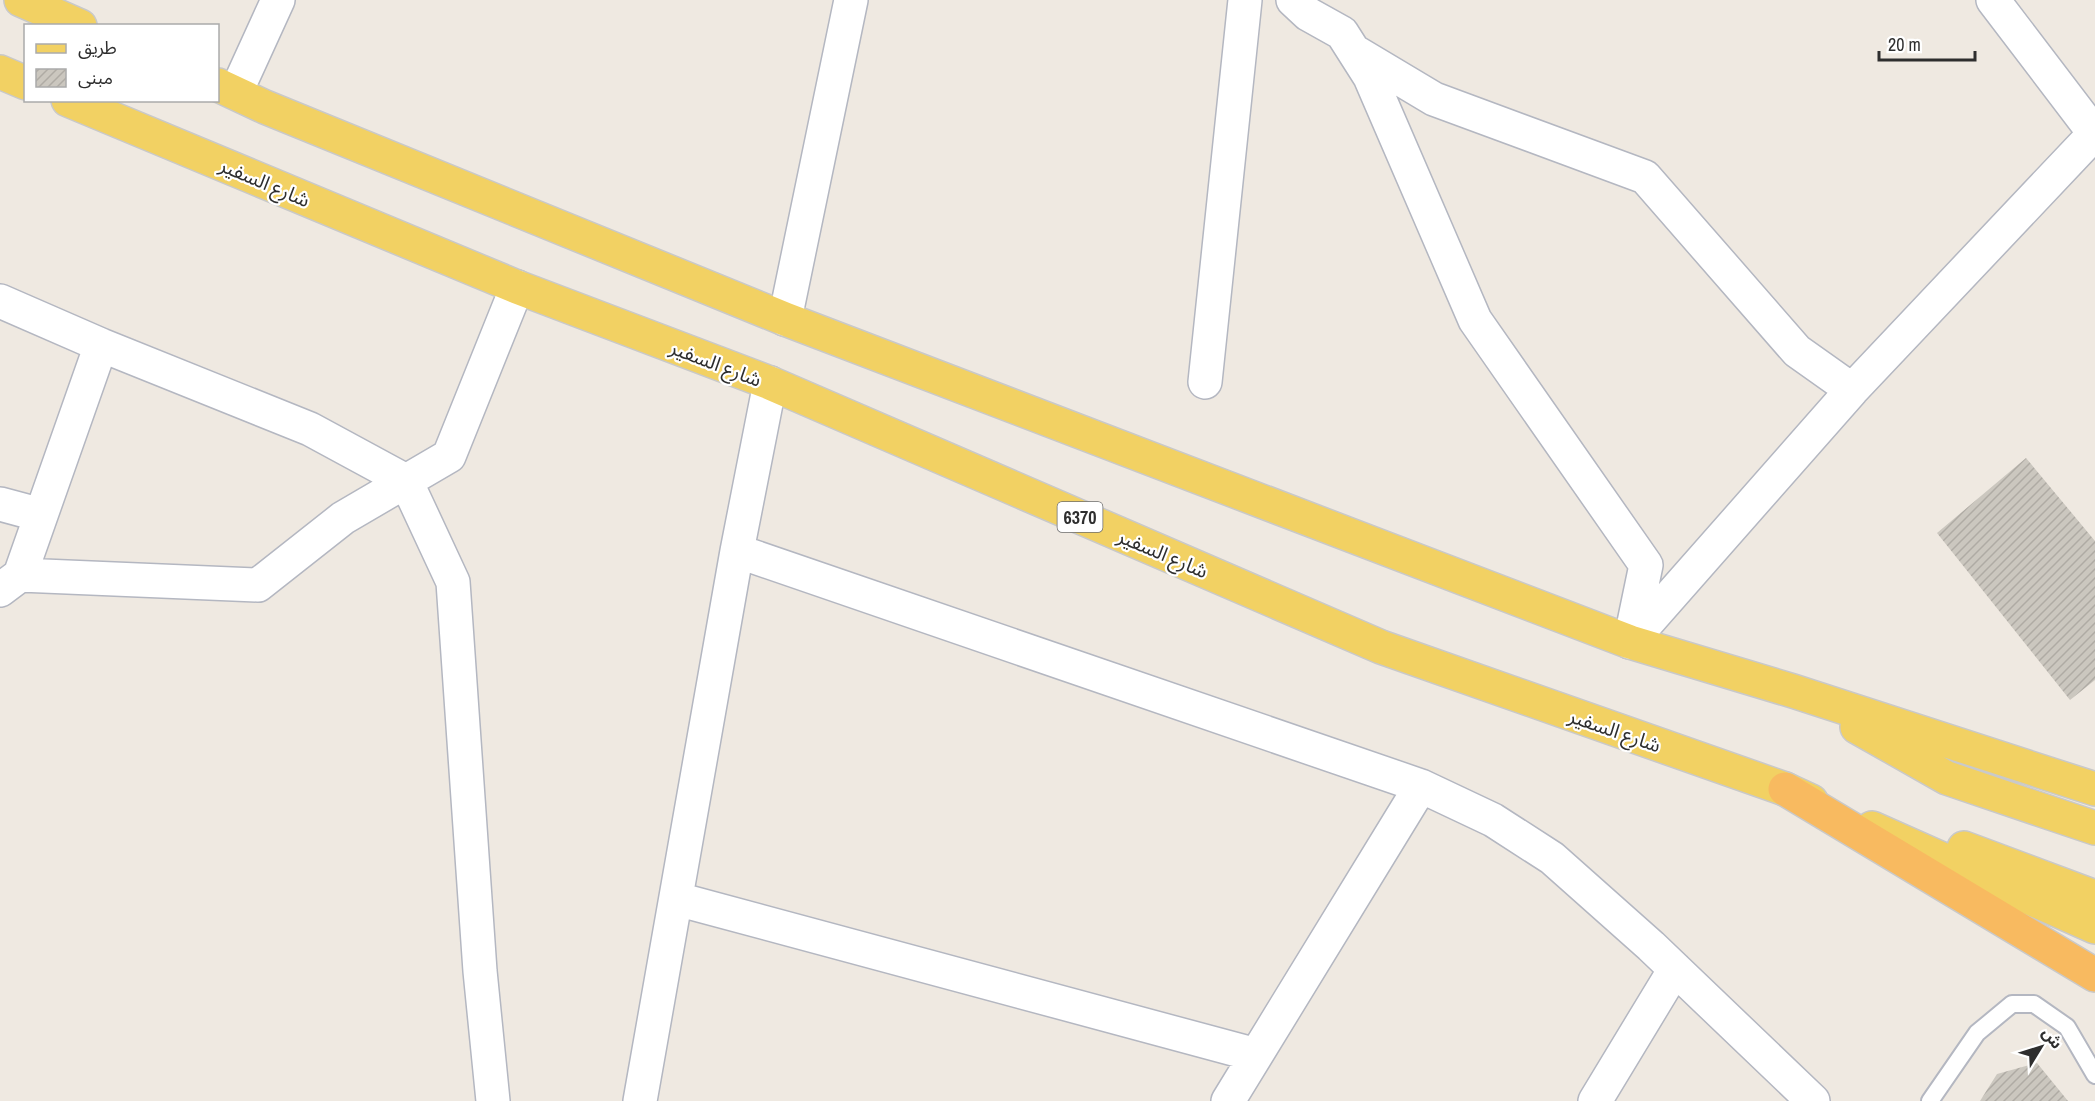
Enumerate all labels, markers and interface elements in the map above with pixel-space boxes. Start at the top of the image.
legend [24,24,219,102]
scale bar [1879,24,1975,62]
text: 20 m [1888,32,1921,57]
text: طريق [78,35,117,60]
text: مبنى [78,65,113,90]
street label: شارع السفير [214,150,314,215]
street label: شارع السفير [665,333,766,395]
road number: 6370 [1058,502,1102,532]
street label: شارع السفير [1112,521,1212,586]
street label: شارع السفير [1564,701,1665,760]
north arrow [2011,1017,2071,1077]
text: ش [2037,1022,2068,1053]

